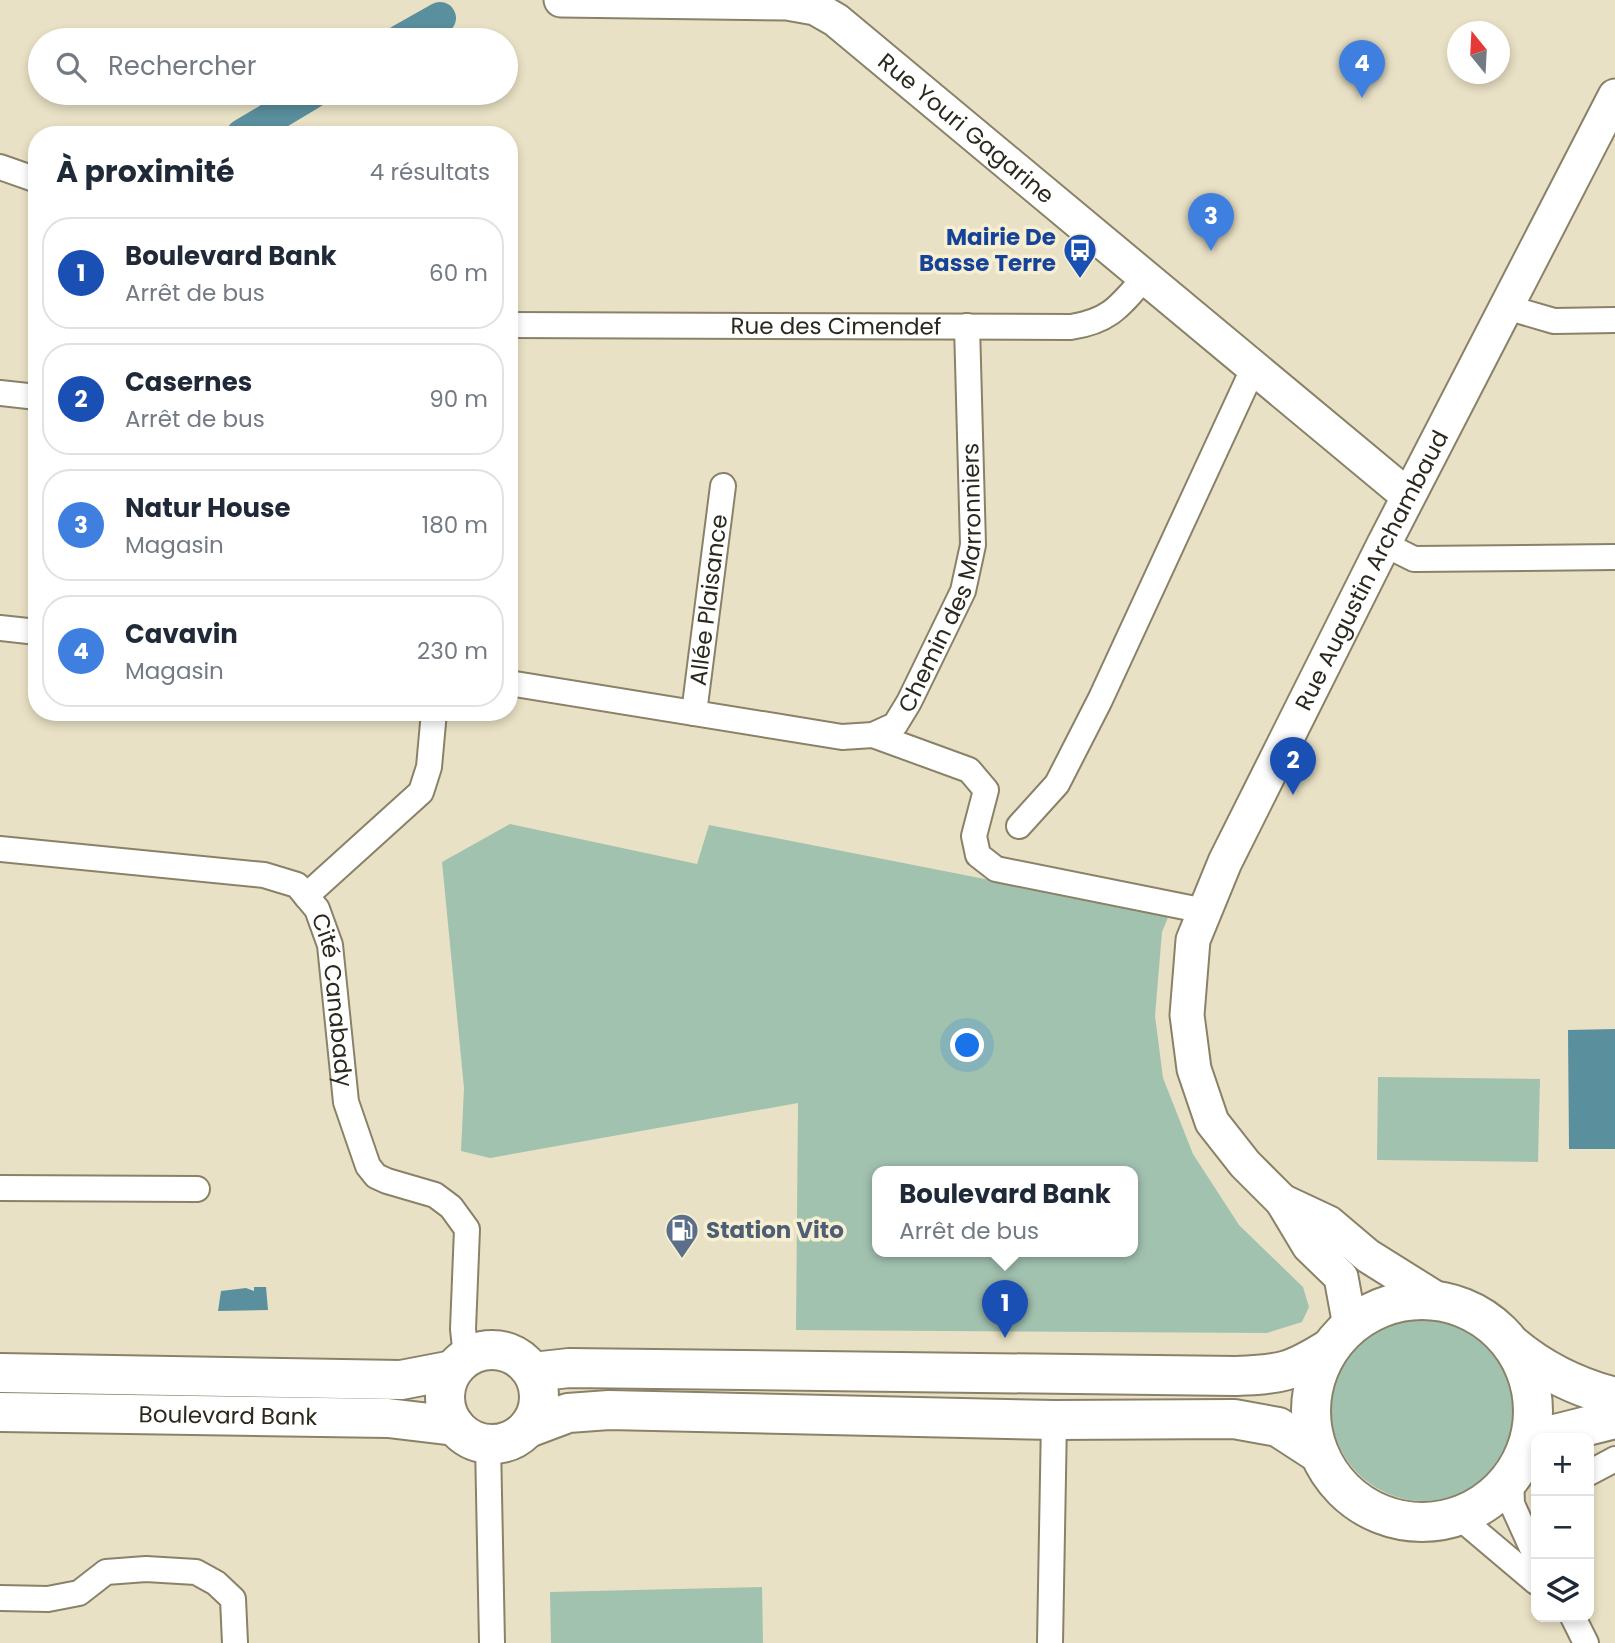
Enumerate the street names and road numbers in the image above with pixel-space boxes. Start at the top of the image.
street label: Rue Youri Gagarine [871,46,1061,211]
street label: Rue des Cimendef [731,310,941,343]
street label: Rue Augustin Archambaud [1287,425,1456,716]
street label: Chemin des Marronniers [890,442,989,719]
street label: Allée Plaisance [682,512,735,687]
street label: Cité Canabady [304,909,360,1088]
street label: Boulevard Bank [138,1398,318,1433]

